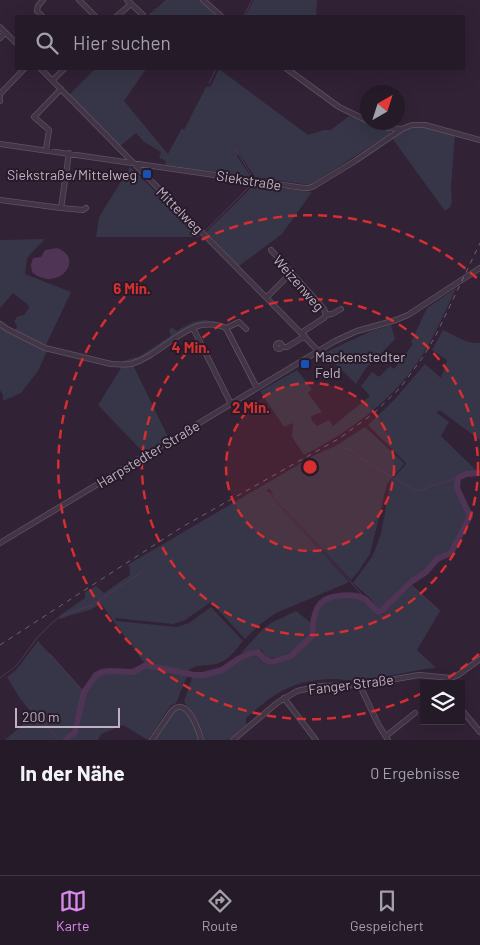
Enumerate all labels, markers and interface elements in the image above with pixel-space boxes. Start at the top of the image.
search box [15,15,465,70]
icon: search [33,29,61,57]
text: Hier suchen [73,31,171,54]
north arrow [360,85,405,130]
place label: Siekstraße/Mittelweg [7,166,137,183]
street label: Siekstraße [215,166,283,194]
marker: Siekstraße/Mittelweg [141,168,153,180]
street label: Mittelweg [153,183,207,237]
street label: Weizenweg [270,252,328,314]
text: 6 Min. [113,279,151,297]
text: 4 Min. [172,338,210,356]
place label: Mackenstedter Feld [315,348,405,381]
marker: Mackenstedter Feld [299,358,311,370]
text: 2 Min. [232,398,270,416]
street label: Harpstedter Straße [94,417,202,491]
centre of rings [301,458,319,476]
street label: Fanger Straße [307,670,395,698]
map controls [420,680,465,725]
button: layers [420,680,465,725]
scale bar [15,705,120,728]
text: 200 m [22,708,60,725]
text: In der Nähe [20,760,125,785]
text: 0 Ergebnisse [370,763,460,782]
tab: Karte [56,887,89,934]
tab: Route [202,887,238,934]
tab: Gespeichert [350,887,424,934]

